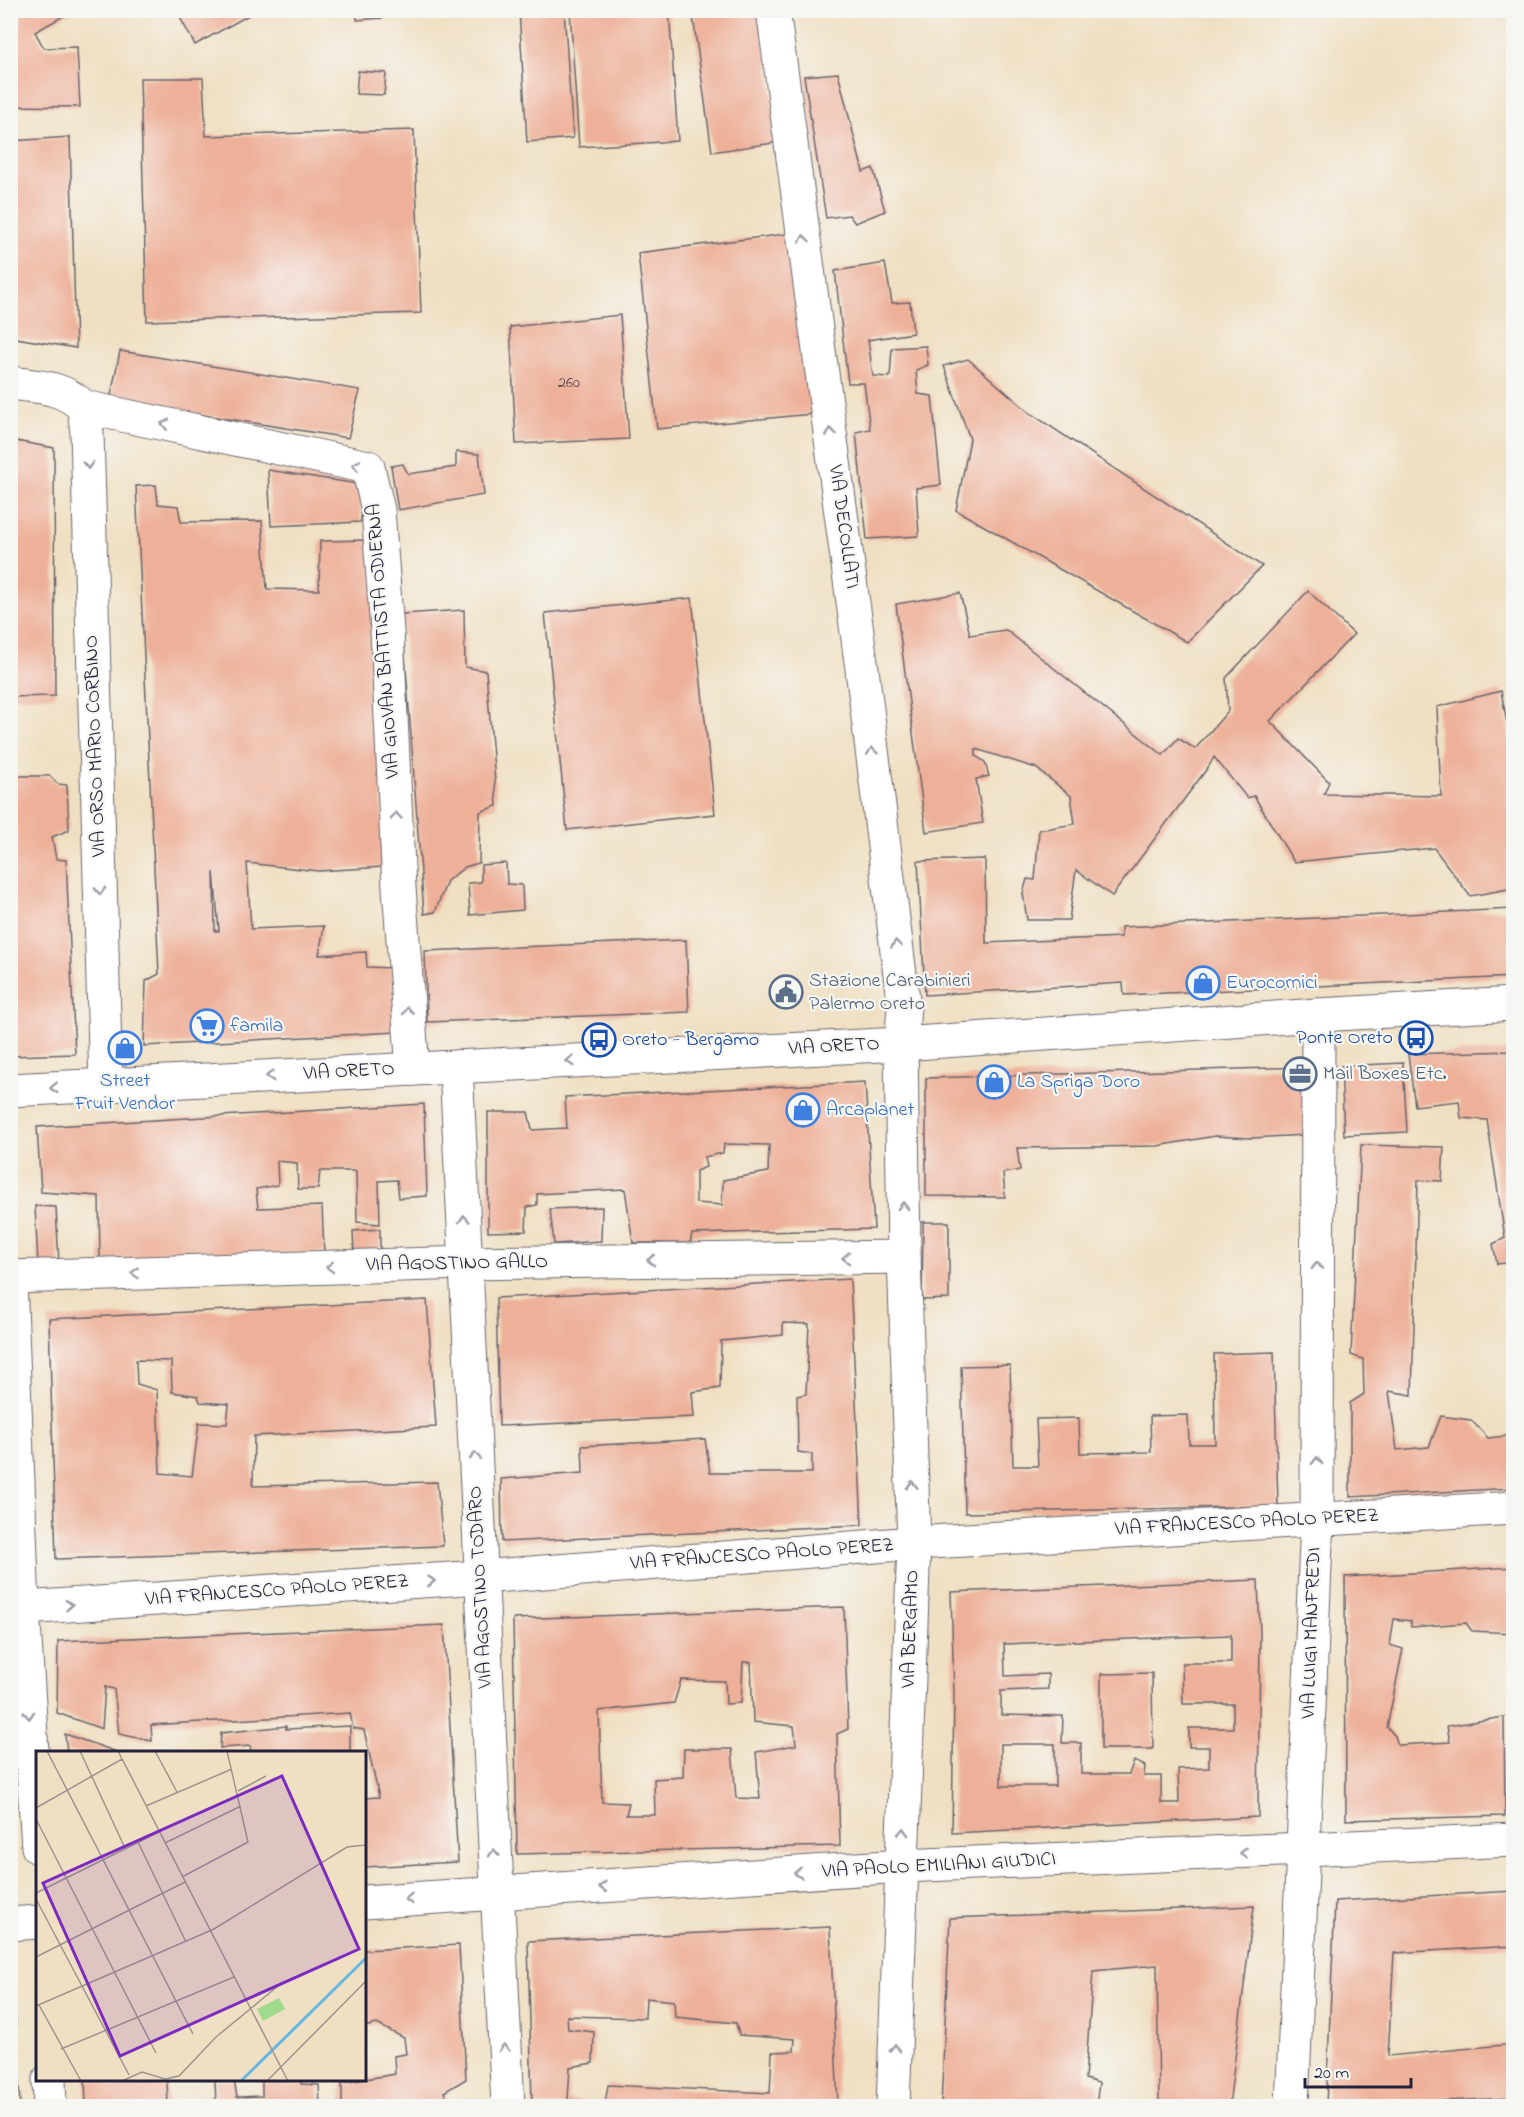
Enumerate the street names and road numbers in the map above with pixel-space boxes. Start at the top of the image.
street label: VIA DECOLLATI [820,462,866,591]
street label: VIA GIOVAN BATTISTA ODIERNA [360,502,408,781]
street label: VIA ORSO MARIO CORBINO [78,635,114,858]
street label: VIA ORETO [787,1030,880,1064]
street label: VIA ORETO [302,1055,395,1089]
street label: VIA AGOSTINO GALLO [365,1248,548,1280]
street label: VIA AGOSTINO TODARO [461,1485,501,1690]
street label: VIA FRANCESCO PAOLO PEREZ [1113,1502,1380,1544]
street label: VIA FRANCESCO PAOLO PEREZ [628,1531,895,1579]
street label: VIA LUIGI MANFREDI [1294,1547,1329,1720]
street label: VIA FRANCESCO PAOLO PEREZ [143,1567,410,1615]
street label: VIA BERGAMO [894,1569,928,1690]
street label: VIA PAOLO EMILIANI GIUDICI [820,1845,1057,1887]

